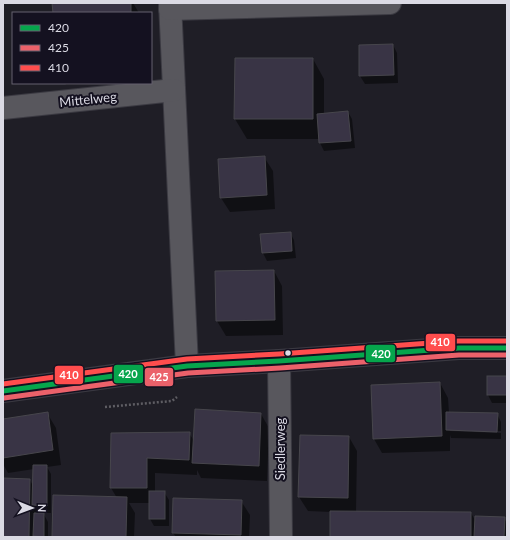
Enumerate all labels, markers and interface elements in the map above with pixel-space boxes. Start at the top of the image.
legend [12,12,152,84]
text: 420 [48,20,69,35]
text: 425 [48,40,69,55]
text: 410 [48,60,69,75]
street label: Mittelweg [59,88,118,110]
line badge: 410 [425,333,456,352]
text: 410 [430,335,450,348]
line badge: 420 [365,344,396,363]
text: 420 [371,347,391,360]
unlabelled marker [283,348,293,358]
line badge: 420 [113,364,144,384]
line badge: 410 [54,365,84,385]
text: 420 [118,367,138,380]
line badge: 425 [144,367,174,387]
text: 410 [59,368,79,381]
text: 425 [149,370,169,383]
street label: Siedlerweg [272,417,288,480]
north arrow [12,488,52,528]
text: N [36,504,49,513]

